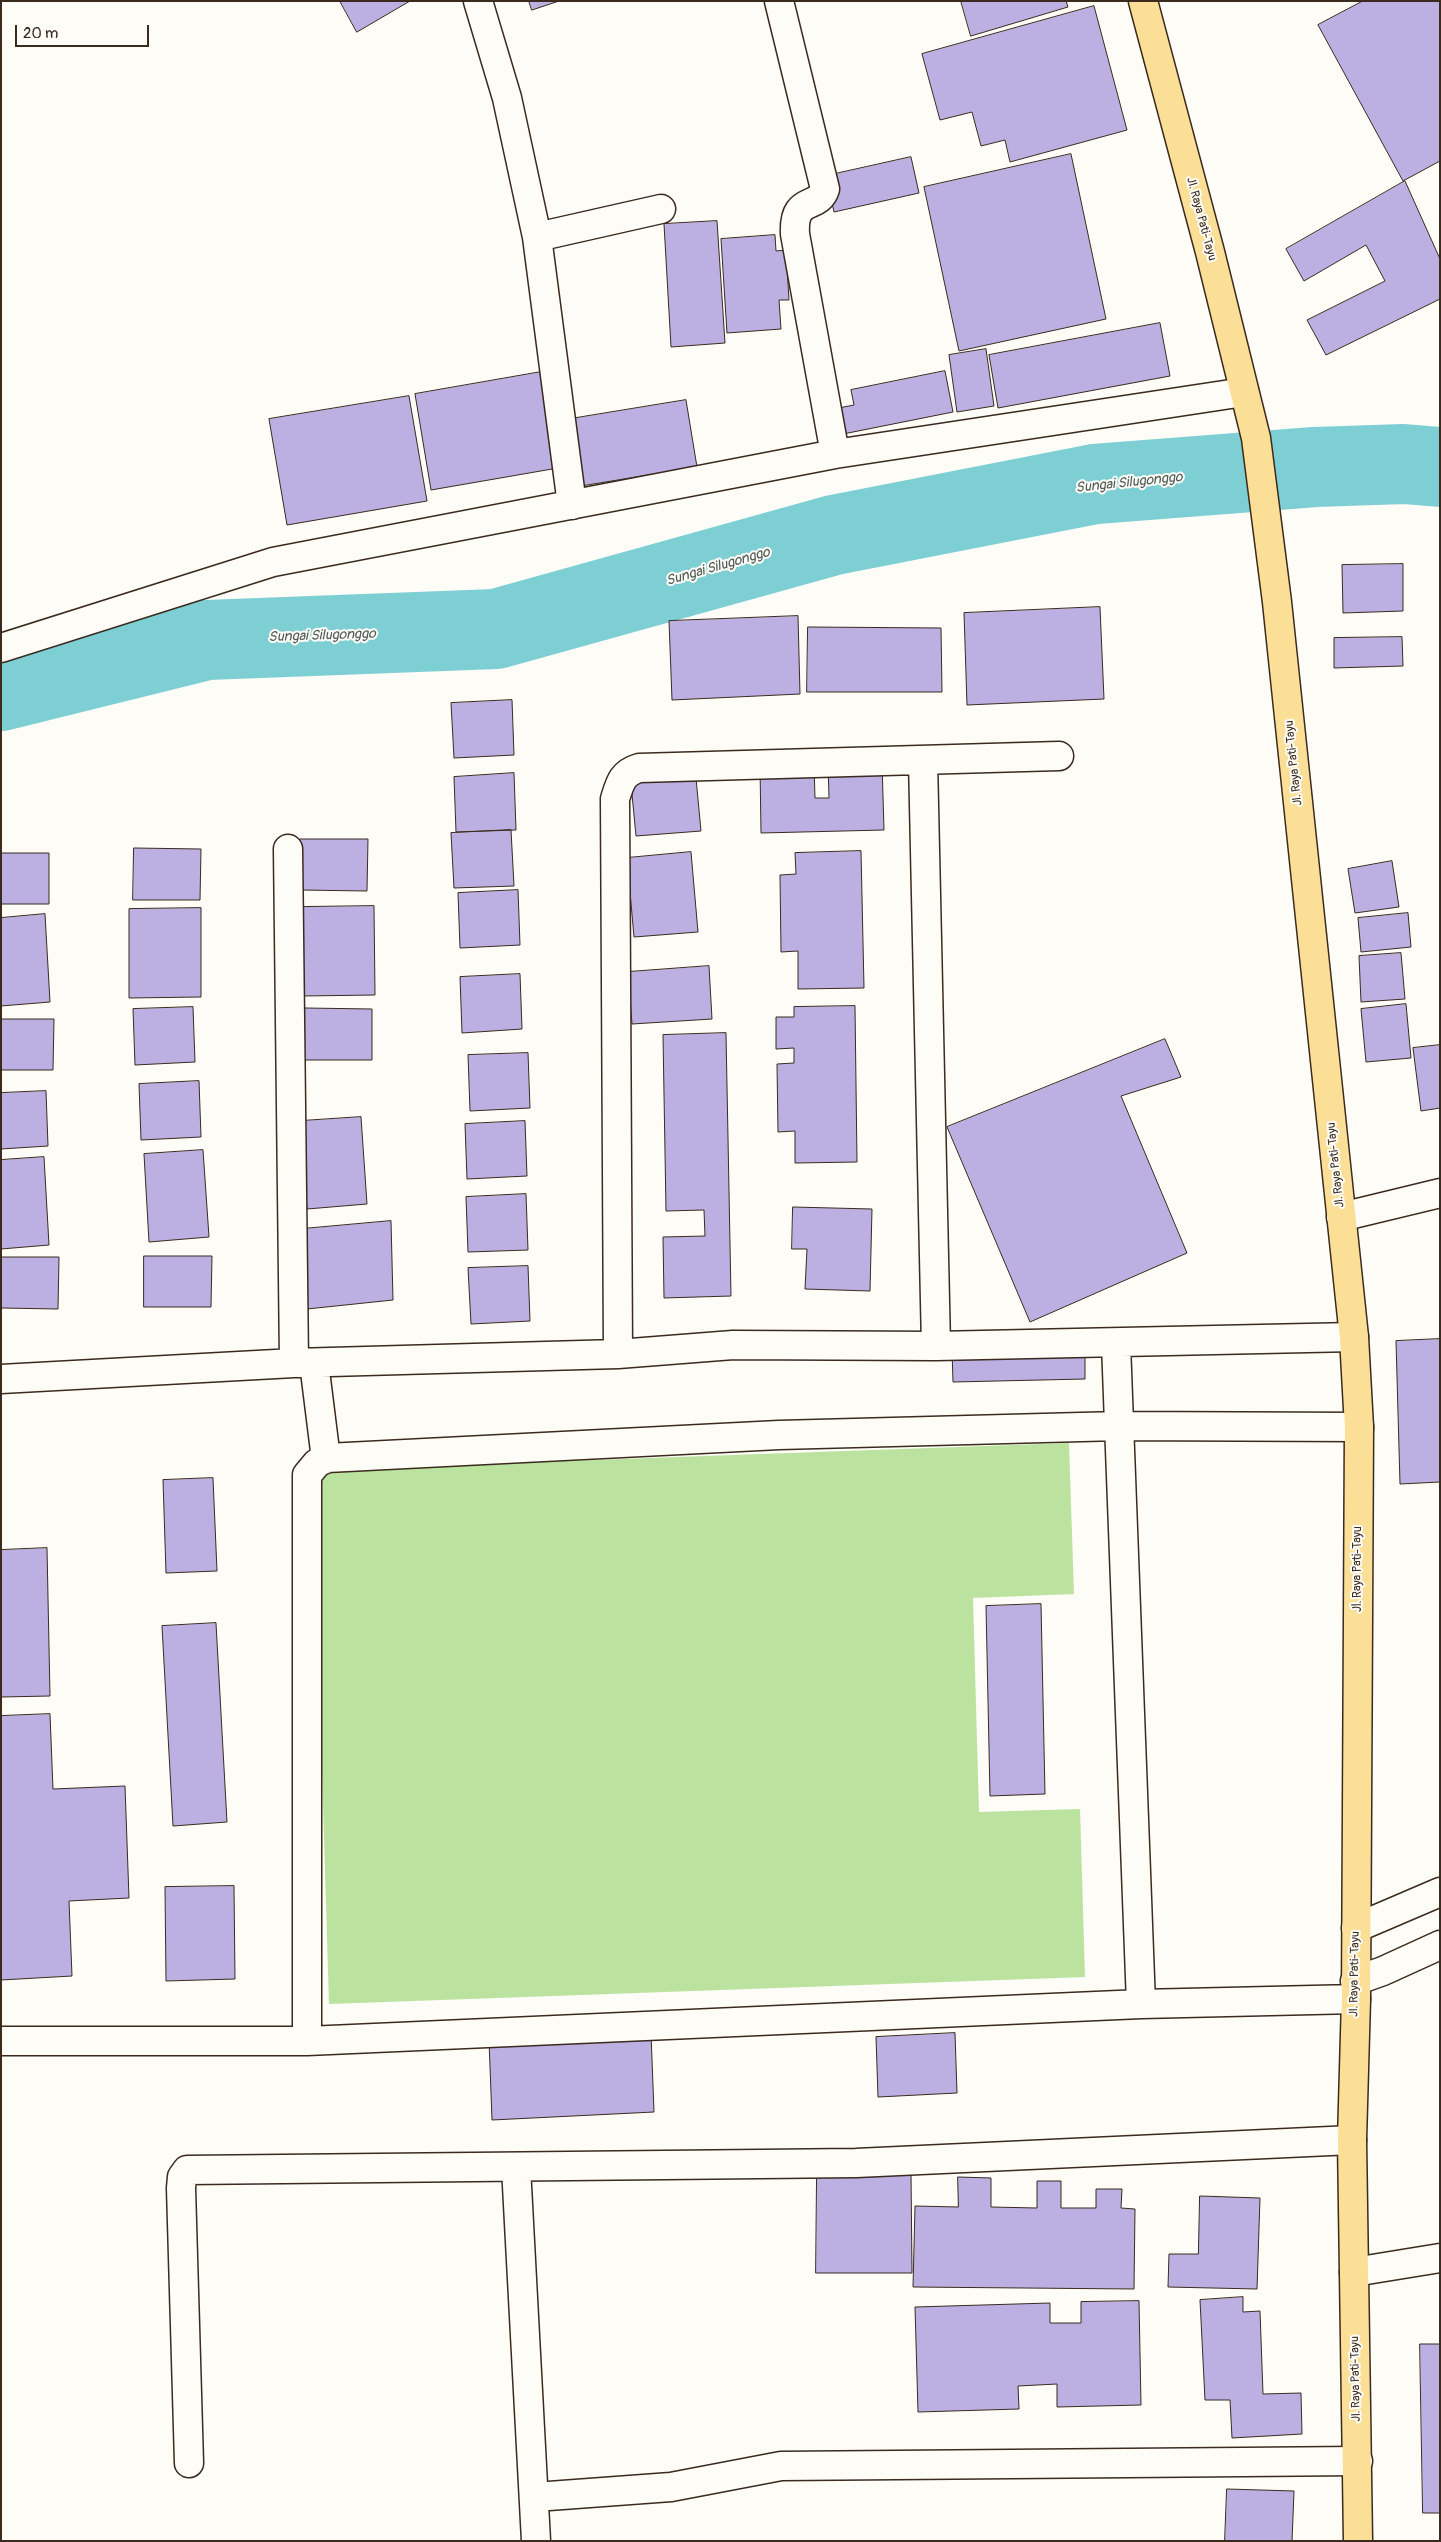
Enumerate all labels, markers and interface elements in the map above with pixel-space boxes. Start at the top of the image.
scale bar [18,15,151,47]
text: 20 m [23,24,58,43]
street label: Jl. Raya Pati-Tayu [1183,176,1219,262]
water label: Sungai Silugonggo [1075,469,1183,497]
water label: Sungai Silugonggo [664,544,772,590]
water label: Sungai Silugonggo [268,626,376,646]
street label: Jl. Raya Pati-Tayu [1282,720,1306,806]
street label: Jl. Raya Pati-Tayu [1324,1122,1348,1208]
street label: Jl. Raya Pati-Tayu [1351,1526,1365,1612]
street label: Jl. Raya Pati-Tayu [1347,1931,1363,2017]
street label: Jl. Raya Pati-Tayu [1348,2336,1364,2422]

